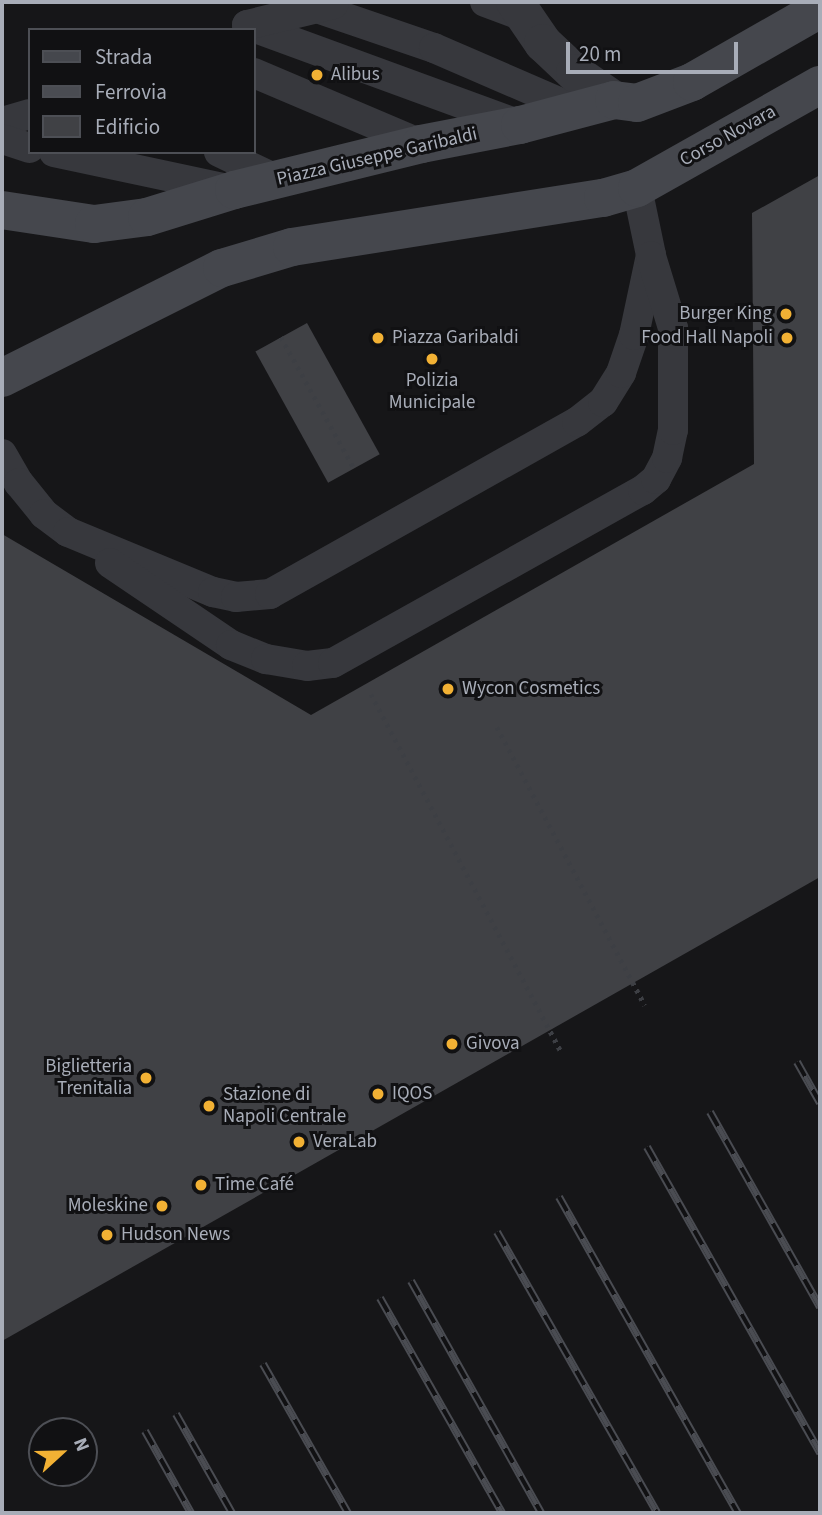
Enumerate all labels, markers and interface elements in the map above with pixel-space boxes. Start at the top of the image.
legend [28,28,256,154]
scale bar [570,28,742,72]
text: 20 m [579,39,621,69]
text: Strada [95,42,152,72]
place label: Alibus [331,64,380,86]
marker: Alibus [309,67,325,83]
text: Ferrovia [95,77,167,107]
street label: Corso Novara [676,100,780,172]
text: Edificio [95,112,160,142]
street label: Piazza Giuseppe Garibaldi [275,123,479,191]
place label: Burger King [679,303,772,325]
marker: Burger King [778,306,794,322]
place label: Piazza Garibaldi [392,327,519,349]
place label: Food Hall Napoli [641,327,773,349]
marker: Piazza Garibaldi [370,330,386,346]
marker: Food Hall Napoli [779,330,795,346]
marker: Polizia Municipale [424,351,440,367]
place label: Polizia Municipale [389,370,475,414]
place label: Wycon Cosmetics [462,678,600,700]
marker: Wycon Cosmetics [440,681,456,697]
place label: Givova [466,1033,519,1055]
marker: Givova [444,1036,460,1052]
place label: Biglietteria Trenitalia [45,1056,132,1100]
marker: Biglietteria Trenitalia [138,1070,154,1086]
place label: IQOS [392,1083,432,1105]
place label: Stazione di Napoli Centrale [223,1084,346,1128]
marker: IQOS [370,1086,386,1102]
marker: Stazione di Napoli Centrale [201,1098,217,1114]
place label: VeraLab [313,1131,377,1153]
marker: VeraLab [291,1134,307,1150]
place label: Time Café [215,1174,294,1196]
marker: Time Café [193,1177,209,1193]
place label: Moleskine [68,1195,148,1217]
marker: Moleskine [154,1198,170,1214]
place label: Hudson News [121,1224,230,1246]
marker: Hudson News [99,1227,115,1243]
north arrow [28,1417,98,1487]
text: N [66,1434,96,1456]

